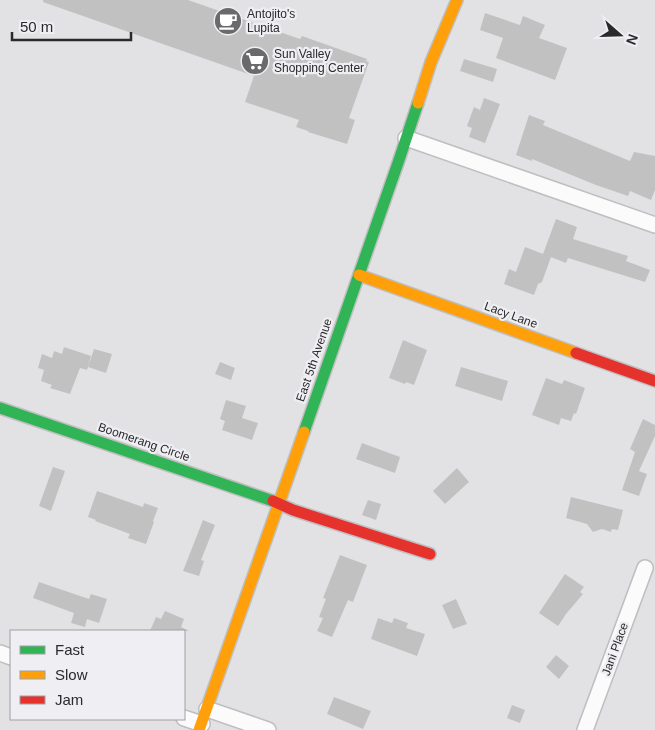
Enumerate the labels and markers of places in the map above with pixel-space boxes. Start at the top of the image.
cafe icon: Antojito's Lupita [213,6,243,36]
place label: Antojito's Lupita [247,7,295,35]
supermarket icon: Sun Valley Shopping Center [240,46,270,76]
place label: Sun Valley Shopping Center [274,47,364,75]

